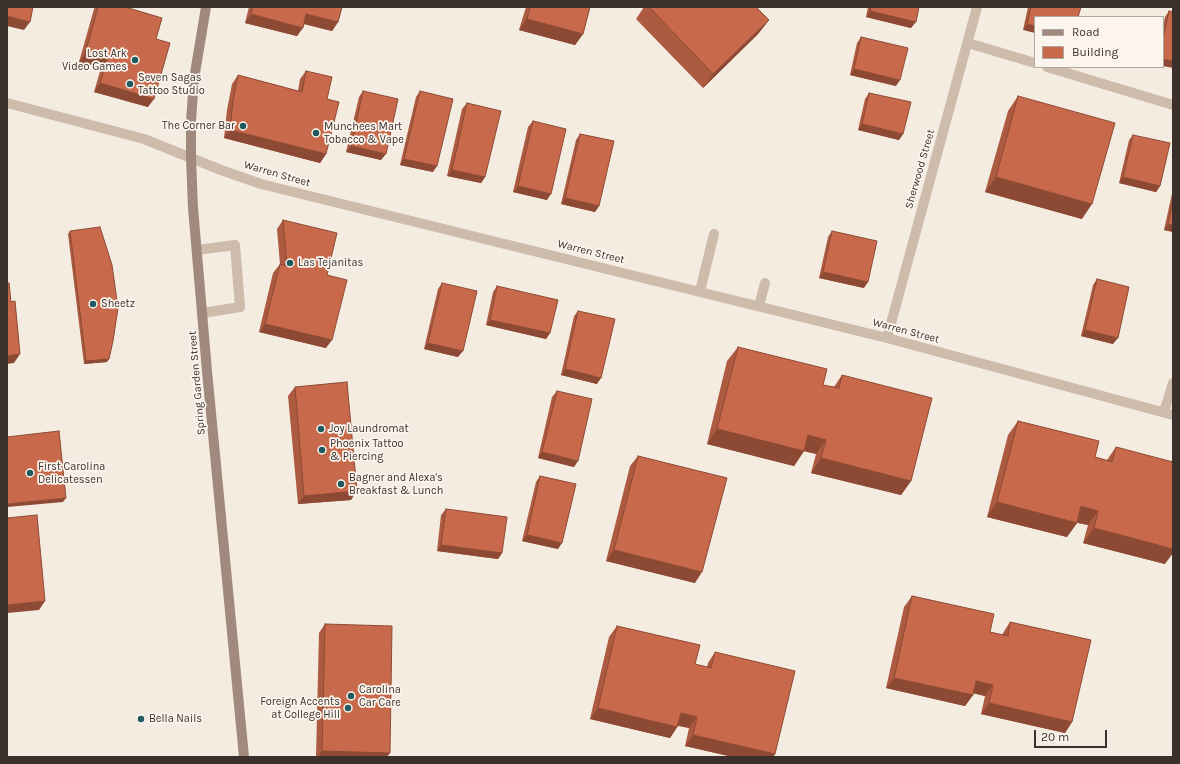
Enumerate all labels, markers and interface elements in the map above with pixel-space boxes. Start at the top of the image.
legend [1034,16,1164,68]
text: Road [1072,25,1100,39]
text: Building [1072,45,1118,59]
place label: Lost Ark Video Games [62,47,127,73]
marker: Lost Ark Video Games [130,55,140,65]
place label: Seven Sagas Tattoo Studio [138,71,205,97]
marker: Seven Sagas Tattoo Studio [125,79,135,89]
place label: The Corner Bar [162,119,235,133]
place label: Munchees Mart Tobacco & Vape [324,120,404,146]
marker: The Corner Bar [238,121,248,131]
marker: Munchees Mart Tobacco & Vape [311,128,321,138]
street label: Sherwood Street [902,128,938,210]
street label: Warren Street [242,158,312,190]
street label: Warren Street [556,237,626,267]
place label: Las Tejanitas [298,256,363,270]
marker: Las Tejanitas [285,258,295,268]
place label: Sheetz [101,297,135,311]
marker: Sheetz [88,299,98,309]
street label: Warren Street [871,316,941,346]
street label: Spring Garden Street [186,330,208,436]
place label: Joy Laundromat [329,422,409,436]
marker: Joy Laundromat [316,424,326,434]
place label: Phoenix Tattoo & Piercing [330,437,403,463]
marker: Phoenix Tattoo & Piercing [317,445,327,455]
place label: First Carolina Delicatessen [38,460,105,486]
marker: First Carolina Delicatessen [25,468,35,478]
place label: Bagner and Alexa's Breakfast & Lunch [349,471,443,497]
marker: Bagner and Alexa's Breakfast & Lunch [336,479,346,489]
place label: Carolina Car Care [359,683,401,709]
marker: Carolina Car Care [346,691,356,701]
place label: Foreign Accents at College Hill [260,695,340,721]
marker: Foreign Accents at College Hill [343,703,353,713]
place label: Bella Nails [149,712,202,726]
marker: Bella Nails [136,714,146,724]
scale bar [1036,722,1109,748]
text: 20 m [1041,730,1069,744]

